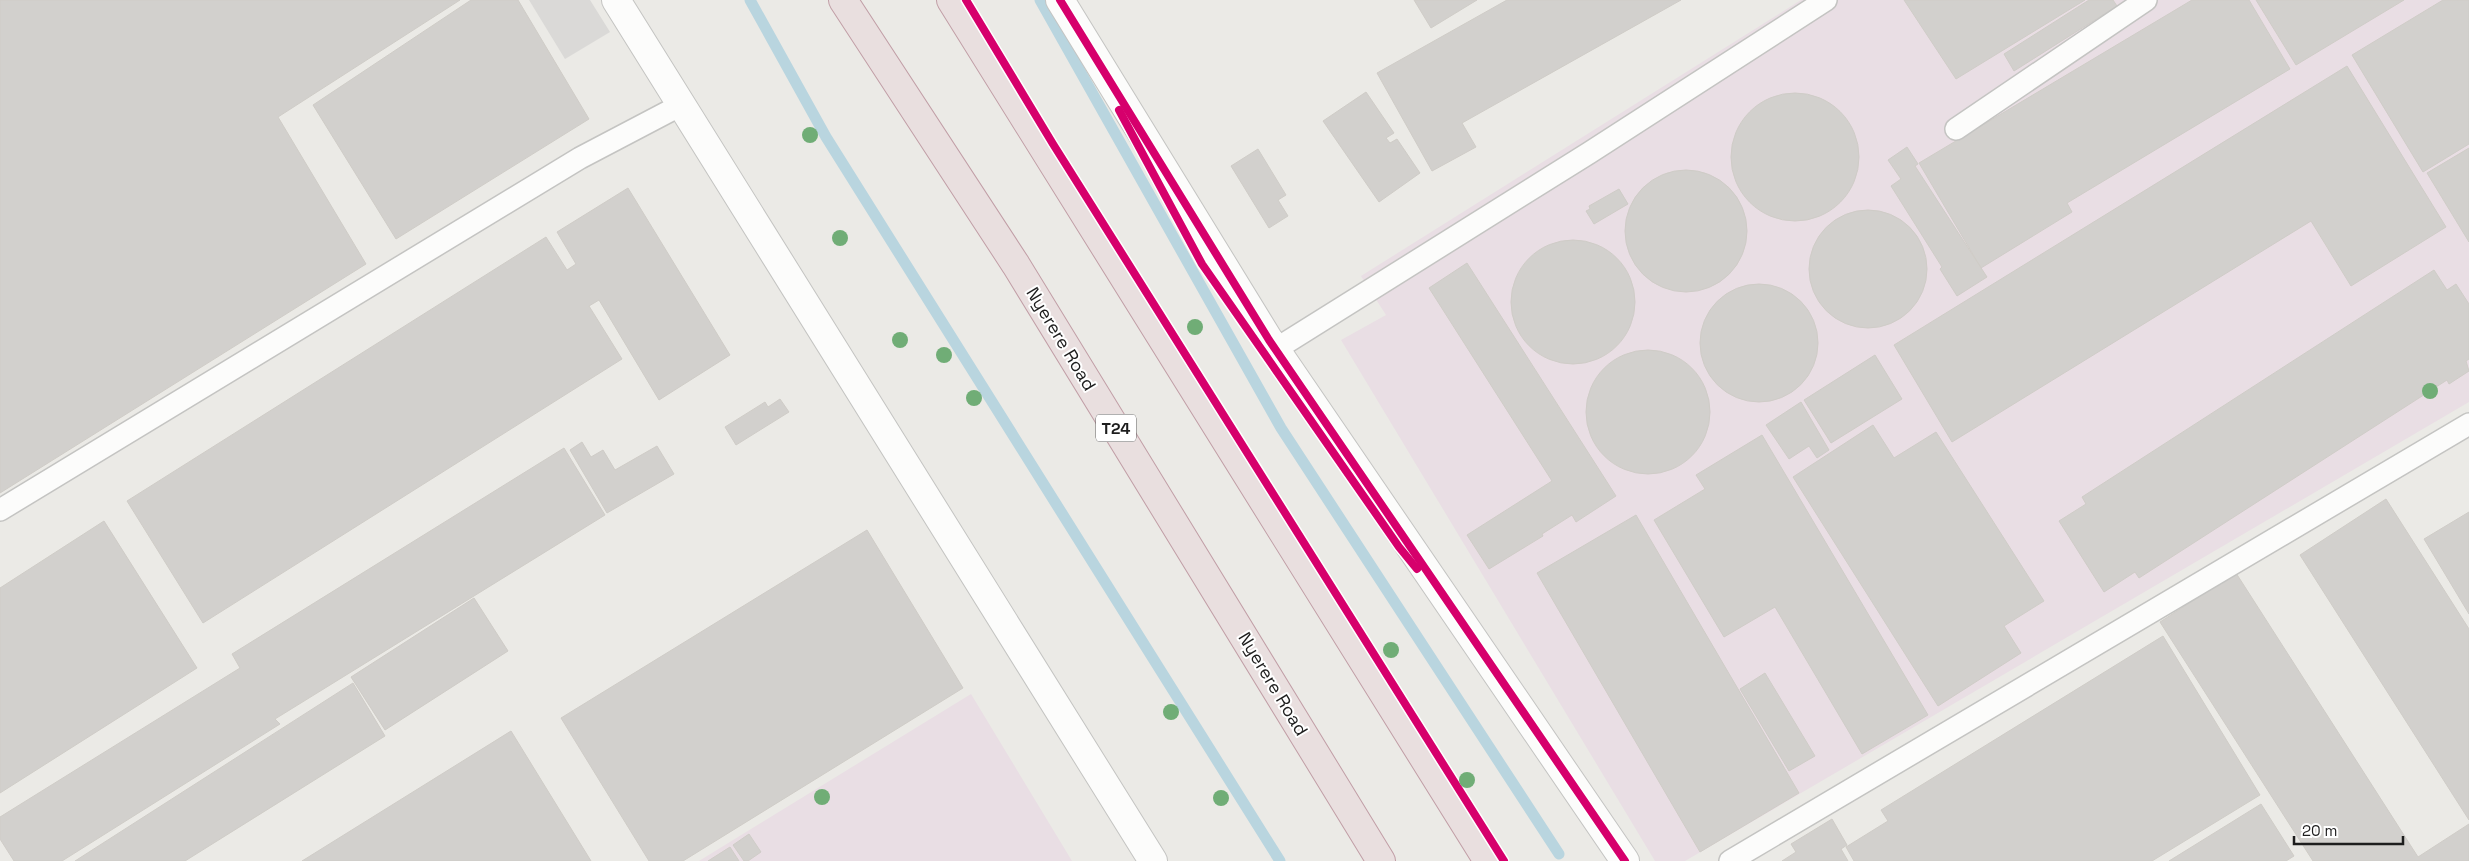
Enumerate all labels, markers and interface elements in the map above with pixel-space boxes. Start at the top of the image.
street label: Nyerere Road [1022,283,1101,395]
road number: T24 [1096,414,1136,442]
street label: Nyerere Road [1234,628,1313,740]
scale bar [2294,814,2403,846]
text: 20 m [2302,821,2337,840]

